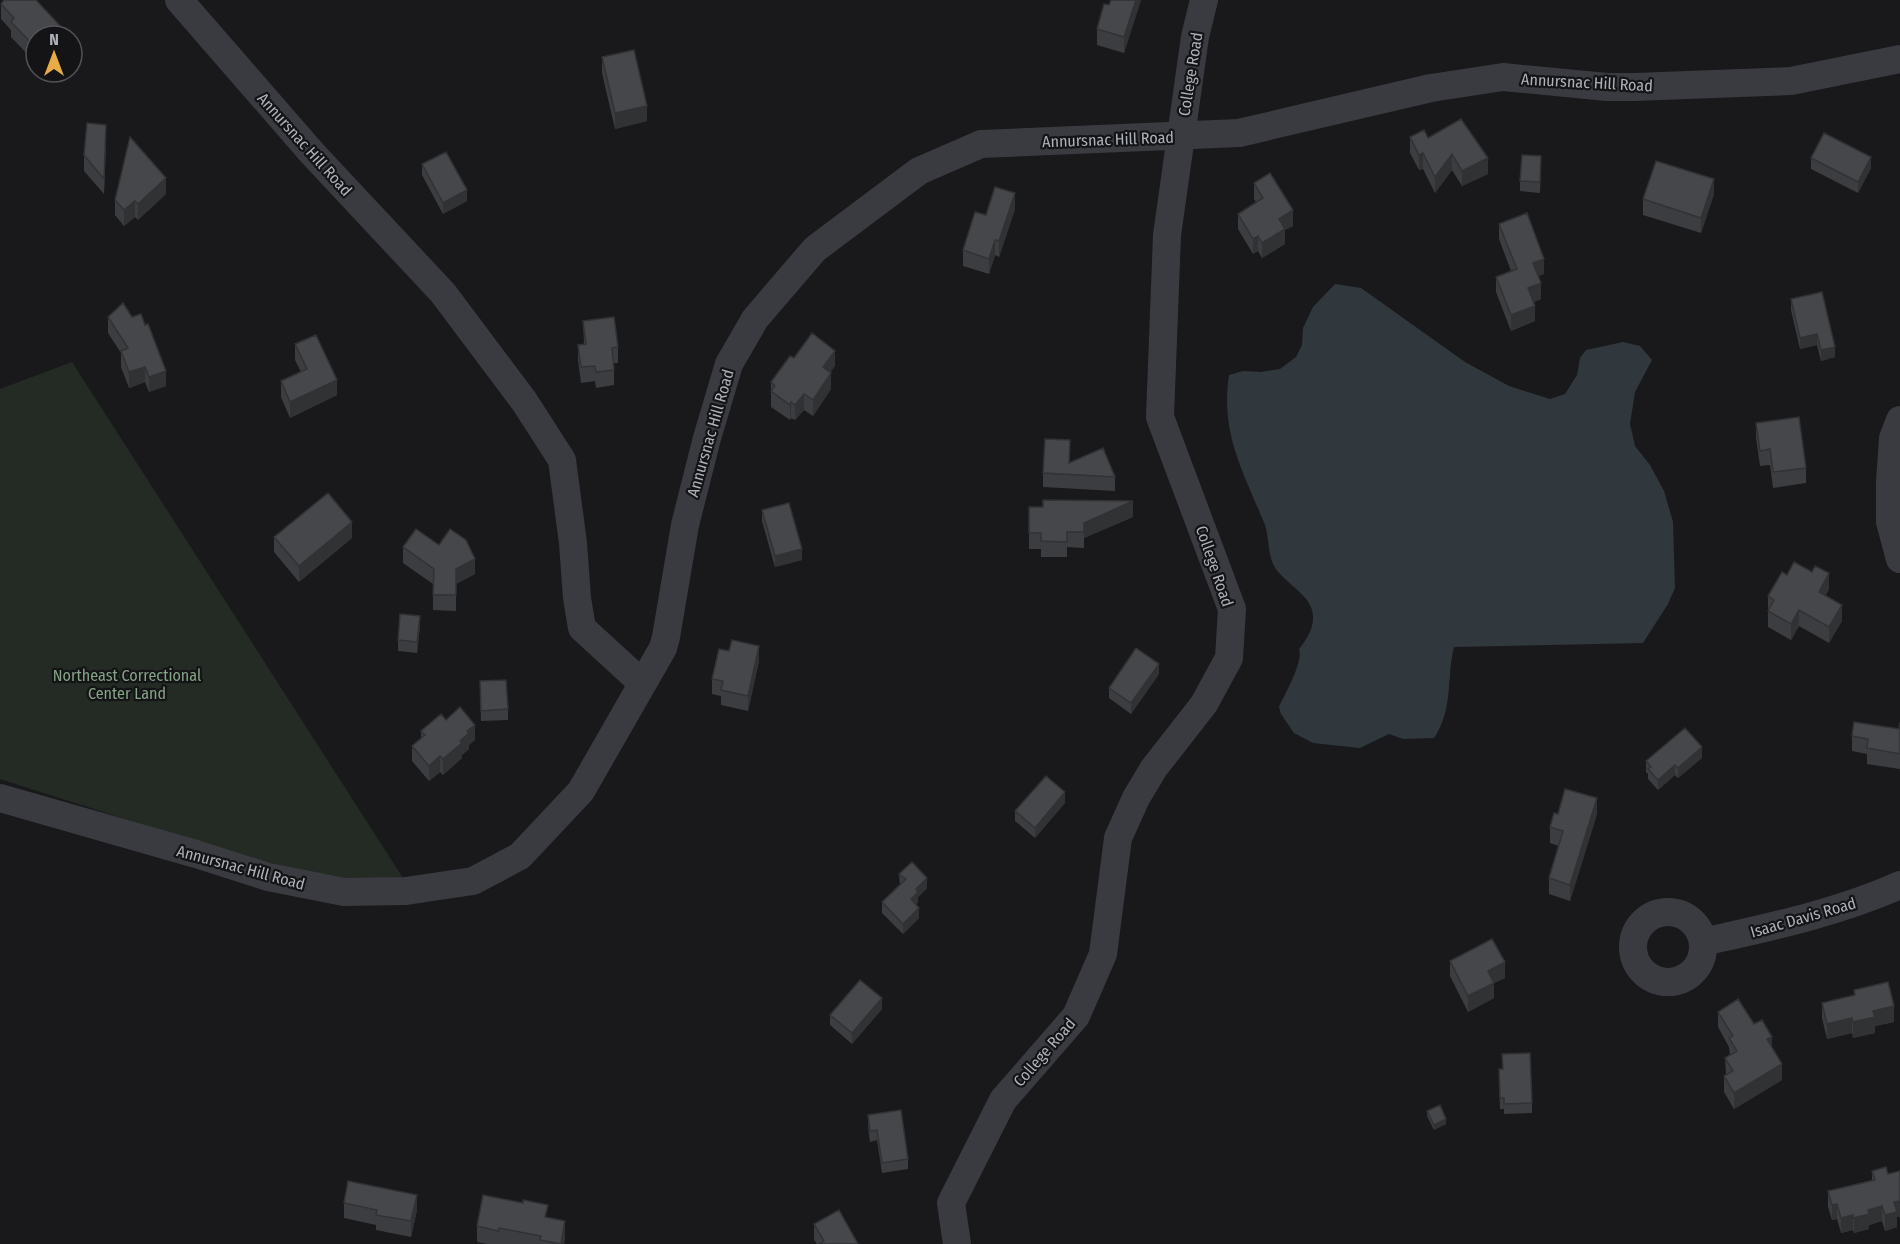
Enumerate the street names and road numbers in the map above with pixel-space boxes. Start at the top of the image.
street label: College Road [1174,31,1206,117]
street label: Annursnac Hill Road [1521,70,1653,95]
street label: Annursnac Hill Road [253,89,356,200]
street label: Annursnac Hill Road [1042,128,1174,151]
street label: Annursnac Hill Road [683,367,738,499]
street label: College Road [1192,523,1237,609]
street label: Annursnac Hill Road [175,841,307,894]
street label: Isaac Davis Road [1748,893,1858,942]
street label: College Road [1009,1014,1079,1090]

